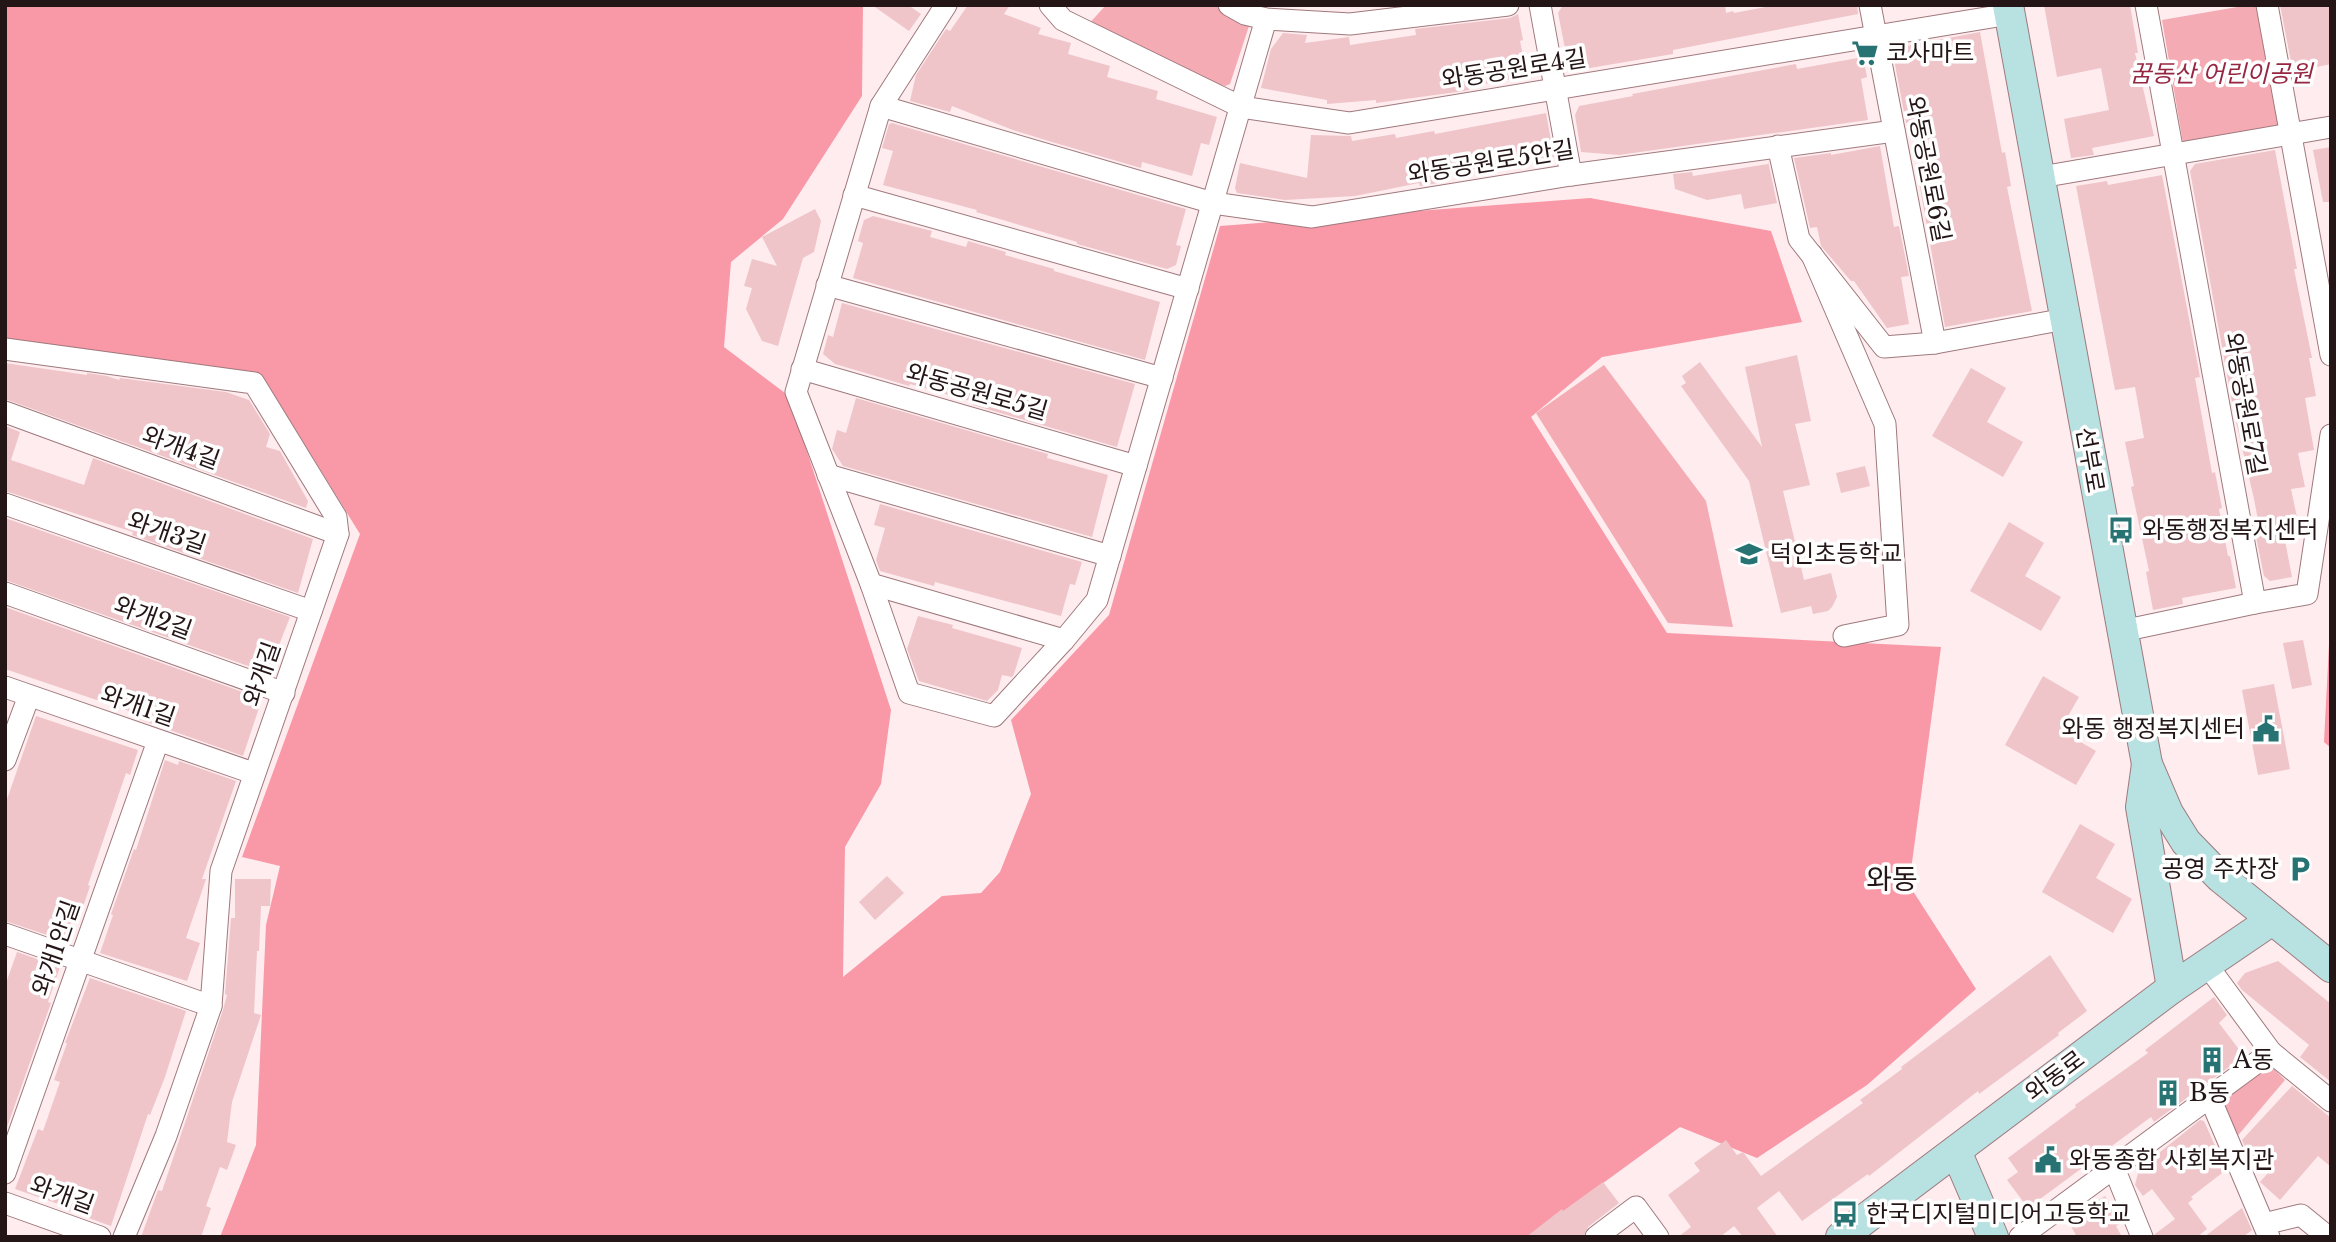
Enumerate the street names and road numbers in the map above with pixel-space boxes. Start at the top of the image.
street label: 와동공원로4길 [1439,43,1589,94]
street label: 와동공원로6길 [1900,94,1957,244]
street label: 와동공원로5안길 [1406,134,1576,189]
street label: 와동공원로7길 [2219,330,2272,478]
street label: 와동공원로5길 [903,357,1051,426]
street label: 와개4길 [138,420,224,475]
street label: 선부로 [2070,425,2111,495]
street label: 와개3길 [124,506,210,559]
street label: 와개2길 [110,590,196,645]
street label: 와개길 [237,638,286,710]
street label: 와개1길 [97,679,179,732]
street label: 와개1안길 [26,896,85,999]
street label: 와동로 [2020,1044,2090,1107]
street label: 와개길 [26,1170,98,1219]

